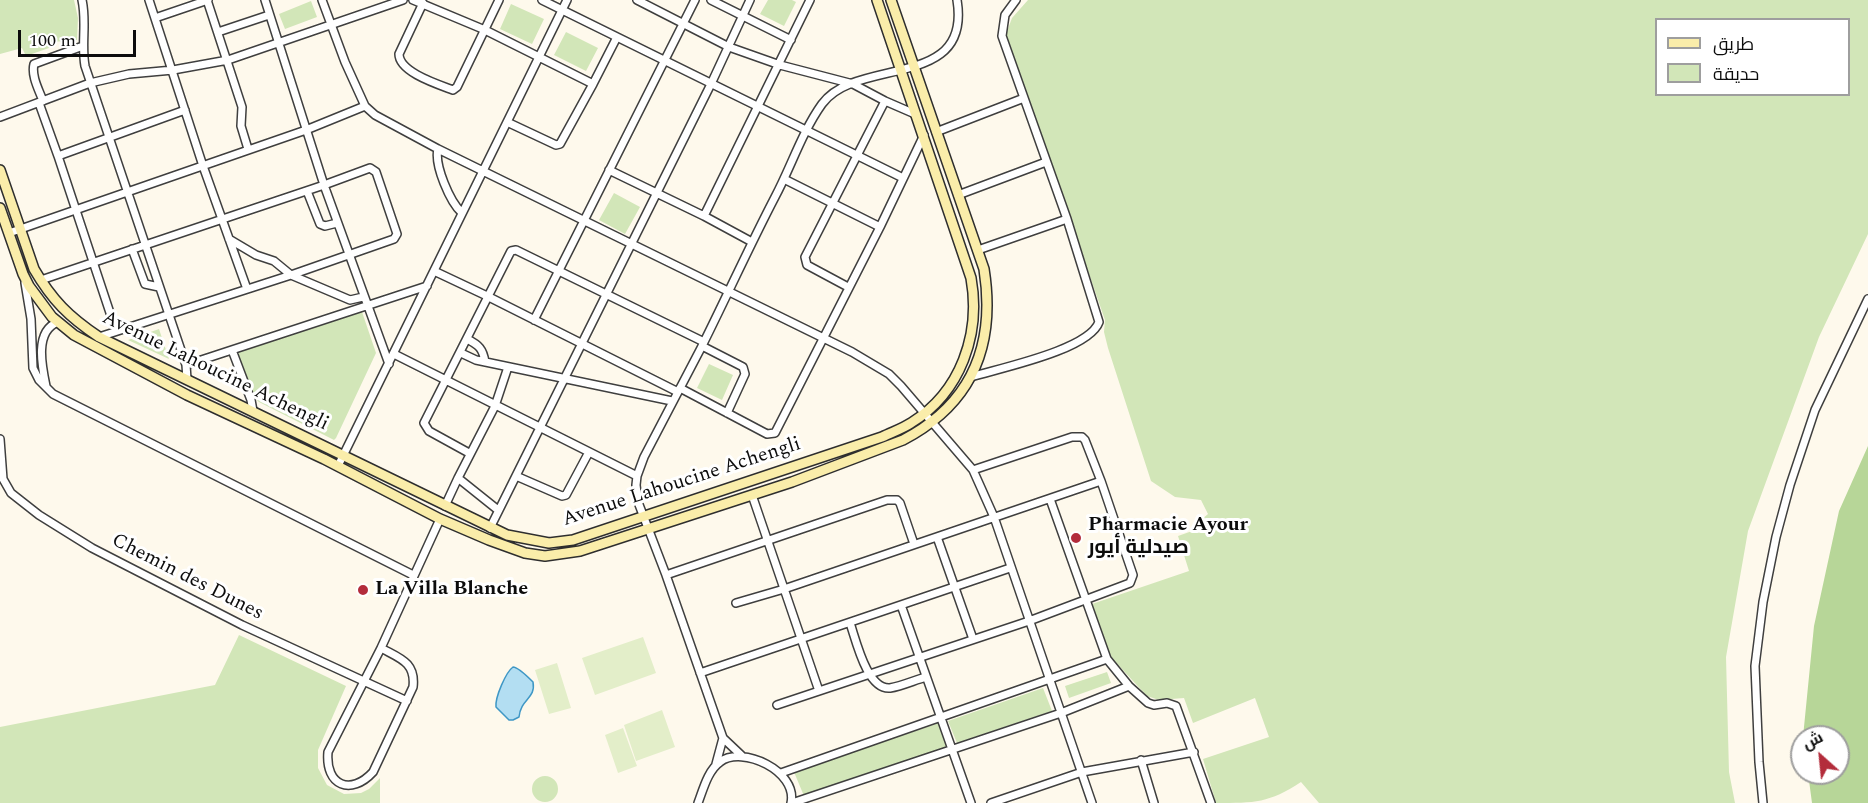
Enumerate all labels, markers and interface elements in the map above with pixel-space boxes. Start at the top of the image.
scale bar [21,18,140,56]
legend [1655,18,1850,96]
text: 100 m [29,27,76,54]
text: طريق [1713,31,1754,58]
text: حديقة [1713,61,1759,88]
street label: Avenue Lahoucine Achengli [98,307,332,437]
street label: Avenue Lahoucine Achengli [560,433,804,533]
place label: Pharmacie Ayour صيدلية أيور [1088,514,1248,561]
street label: Chemin des Dunes [107,529,267,627]
marker: Pharmacie Ayour صيدلية أيور [1069,531,1083,545]
place label: La Villa Blanche [375,578,528,602]
marker: La Villa Blanche [356,583,370,597]
north arrow [1790,725,1850,785]
text: ش [1798,725,1827,756]

